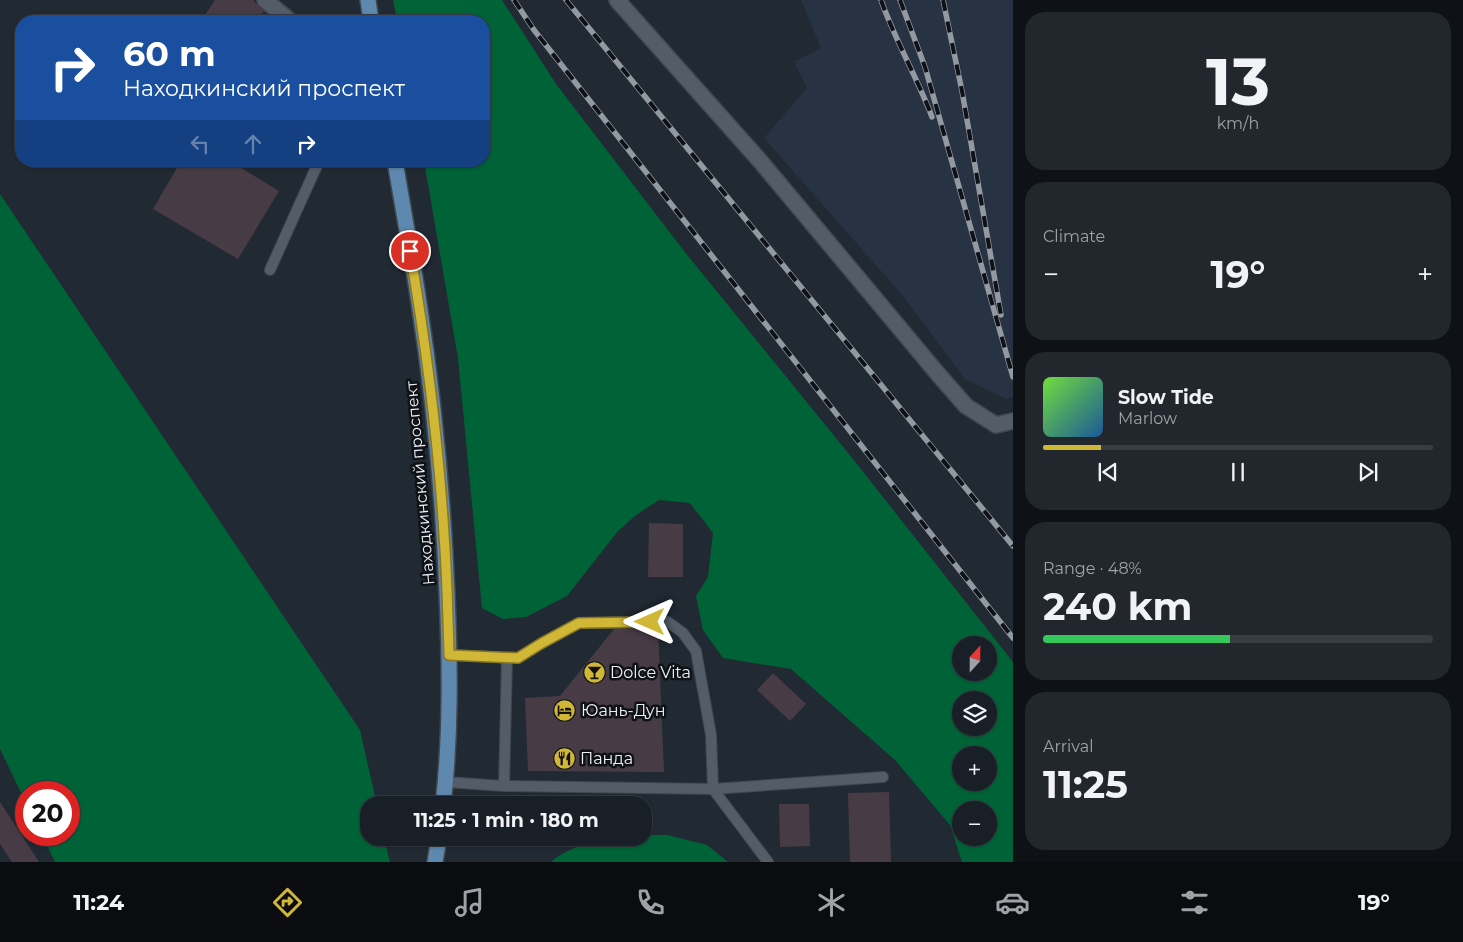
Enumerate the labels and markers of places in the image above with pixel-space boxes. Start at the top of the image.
pin [389,230,431,272]
bar icon: Dolce Vita [582,660,606,684]
place label: Dolce Vita [610,663,691,682]
hotel icon: Юань-Дун [553,698,577,722]
place label: Юань-Дун [581,701,666,720]
restaurant icon: Панда [552,746,576,770]
place label: Панда [580,749,633,768]

